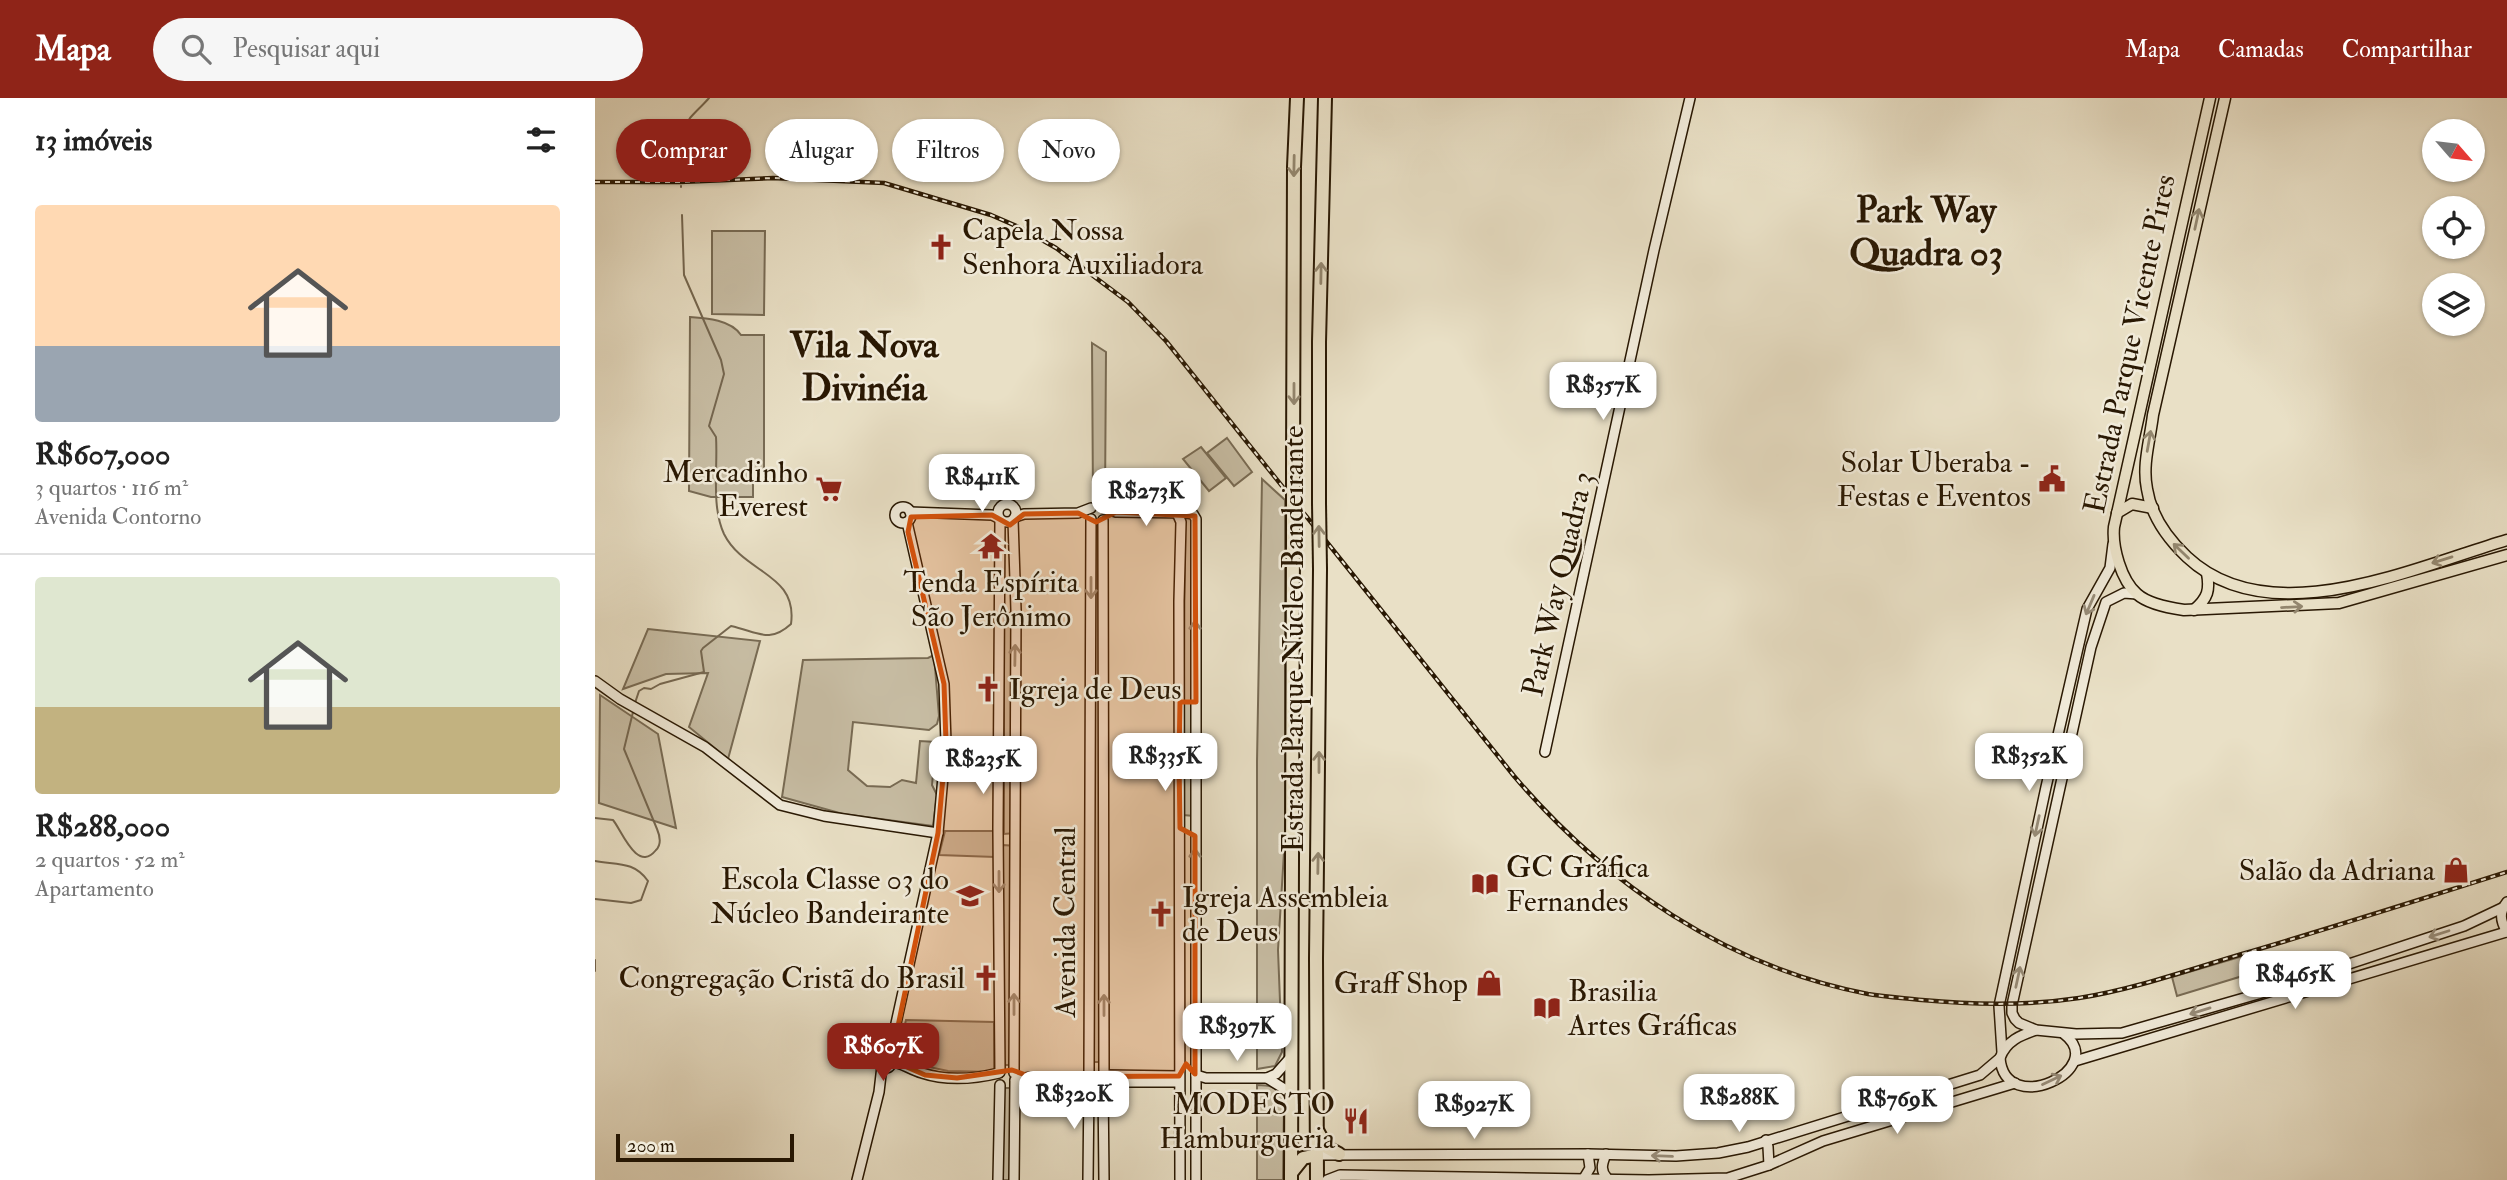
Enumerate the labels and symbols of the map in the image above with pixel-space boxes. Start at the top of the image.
north arrow [2422,119,2485,182]
one-way arrow [1288,154,1301,177]
street label: Estrada Parque Vicente Pires [2076,171,2184,517]
district label: Park Way Quadra 03 [1849,187,2003,277]
one-way arrow [2191,208,2204,231]
place label: Capela Nossa Senhora Auxiliadora [962,212,1204,283]
church icon: Capela Nossa Senhora Auxiliadora [926,232,956,262]
one-way arrow [1314,262,1327,285]
district label: Vila Nova Divinéia [789,322,940,412]
pin: R$357K [1546,362,1660,422]
one-way arrow [1287,382,1300,405]
street label: Estrada Parque Núcleo Bandeirante [1275,425,1312,853]
one-way arrow [2143,430,2157,453]
place label: Solar Uberaba - Festas e Eventos [1837,444,2031,515]
place label: Mercadinho Everest [663,454,808,525]
pin: R$411K [925,454,1039,514]
public building icon: Solar Uberaba - Festas e Eventos [2037,464,2067,494]
pin: R$273K [1089,468,1203,528]
street label: Park Way Quadra 3 [1514,468,1602,700]
supermarket icon: Mercadinho Everest [814,474,844,504]
one-way arrow [1313,525,1326,548]
temple icon: Tenda Espírita São Jerônimo [976,531,1006,561]
one-way arrow [2172,543,2189,560]
one-way arrow [2431,555,2453,568]
place label: Tenda Espírita São Jerônimo [903,564,1080,635]
one-way arrow [1084,576,1098,599]
one-way arrow [2082,594,2095,615]
one-way arrow [2281,600,2304,613]
one-way arrow [1188,620,1202,643]
one-way arrow [1008,643,1022,666]
place label: Igreja de Deus [1009,671,1182,708]
church icon: Igreja de Deus [973,674,1003,704]
pin: R$335K [1108,734,1222,793]
pin: R$352K [1972,734,2086,793]
pin: R$235K [926,736,1040,796]
one-way arrow [1312,751,1326,774]
one-way arrow [2030,814,2044,837]
street label: Avenida Central [1047,826,1084,1019]
one-way arrow [1188,847,1202,870]
place label: GC Gráfica Fernandes [1506,849,1650,920]
one-way arrow [1311,852,1325,875]
place label: Salão da Adriana [2239,852,2436,889]
shop icon: Salão da Adriana [2441,855,2471,885]
place label: Escola Classe 03 do Núcleo Bandeirante [711,861,949,932]
library icon: GC Gráfica Fernandes [1470,869,1500,899]
one-way arrow [992,870,1006,893]
place label: Igreja Assembleia de Deus [1182,879,1389,950]
school or university icon: Escola Classe 03 do Núcleo Bandeirante [955,881,985,911]
church icon: Igreja Assembleia de Deus [1146,899,1176,929]
one-way arrow [2429,929,2451,941]
pin: R$465K [2238,951,2352,1011]
place label: Congregação Cristã do Brasil [618,960,965,997]
church icon: Congregação Cristã do Brasil [971,963,1001,993]
place label: Graff Shop [1334,965,1468,1002]
one-way arrow [2012,966,2026,989]
shop icon: Graff Shop [1474,968,1504,998]
place label: Brasilia Artes Gráficas [1567,973,1737,1044]
one-way arrow [1007,993,1021,1016]
library icon: Brasilia Artes Gráficas [1532,993,1562,1023]
one-way arrow [1097,994,1111,1017]
pin: R$397K [1180,1004,1294,1063]
one-way arrow [2189,1006,2211,1019]
pin: R$607K [826,1024,940,1083]
pin: R$320K [1017,1072,1131,1131]
one-way arrow [2041,1073,2062,1086]
pin: R$288K [1682,1074,1796,1134]
pin: R$769K [1840,1076,1954,1136]
pin: R$927K [1417,1082,1531,1141]
place label: MODESTO Hamburgueria [1159,1086,1336,1157]
restaurant icon: MODESTO Hamburgueria [1341,1106,1371,1136]
scale bar [616,1131,795,1163]
one-way arrow [1651,1149,1674,1163]

